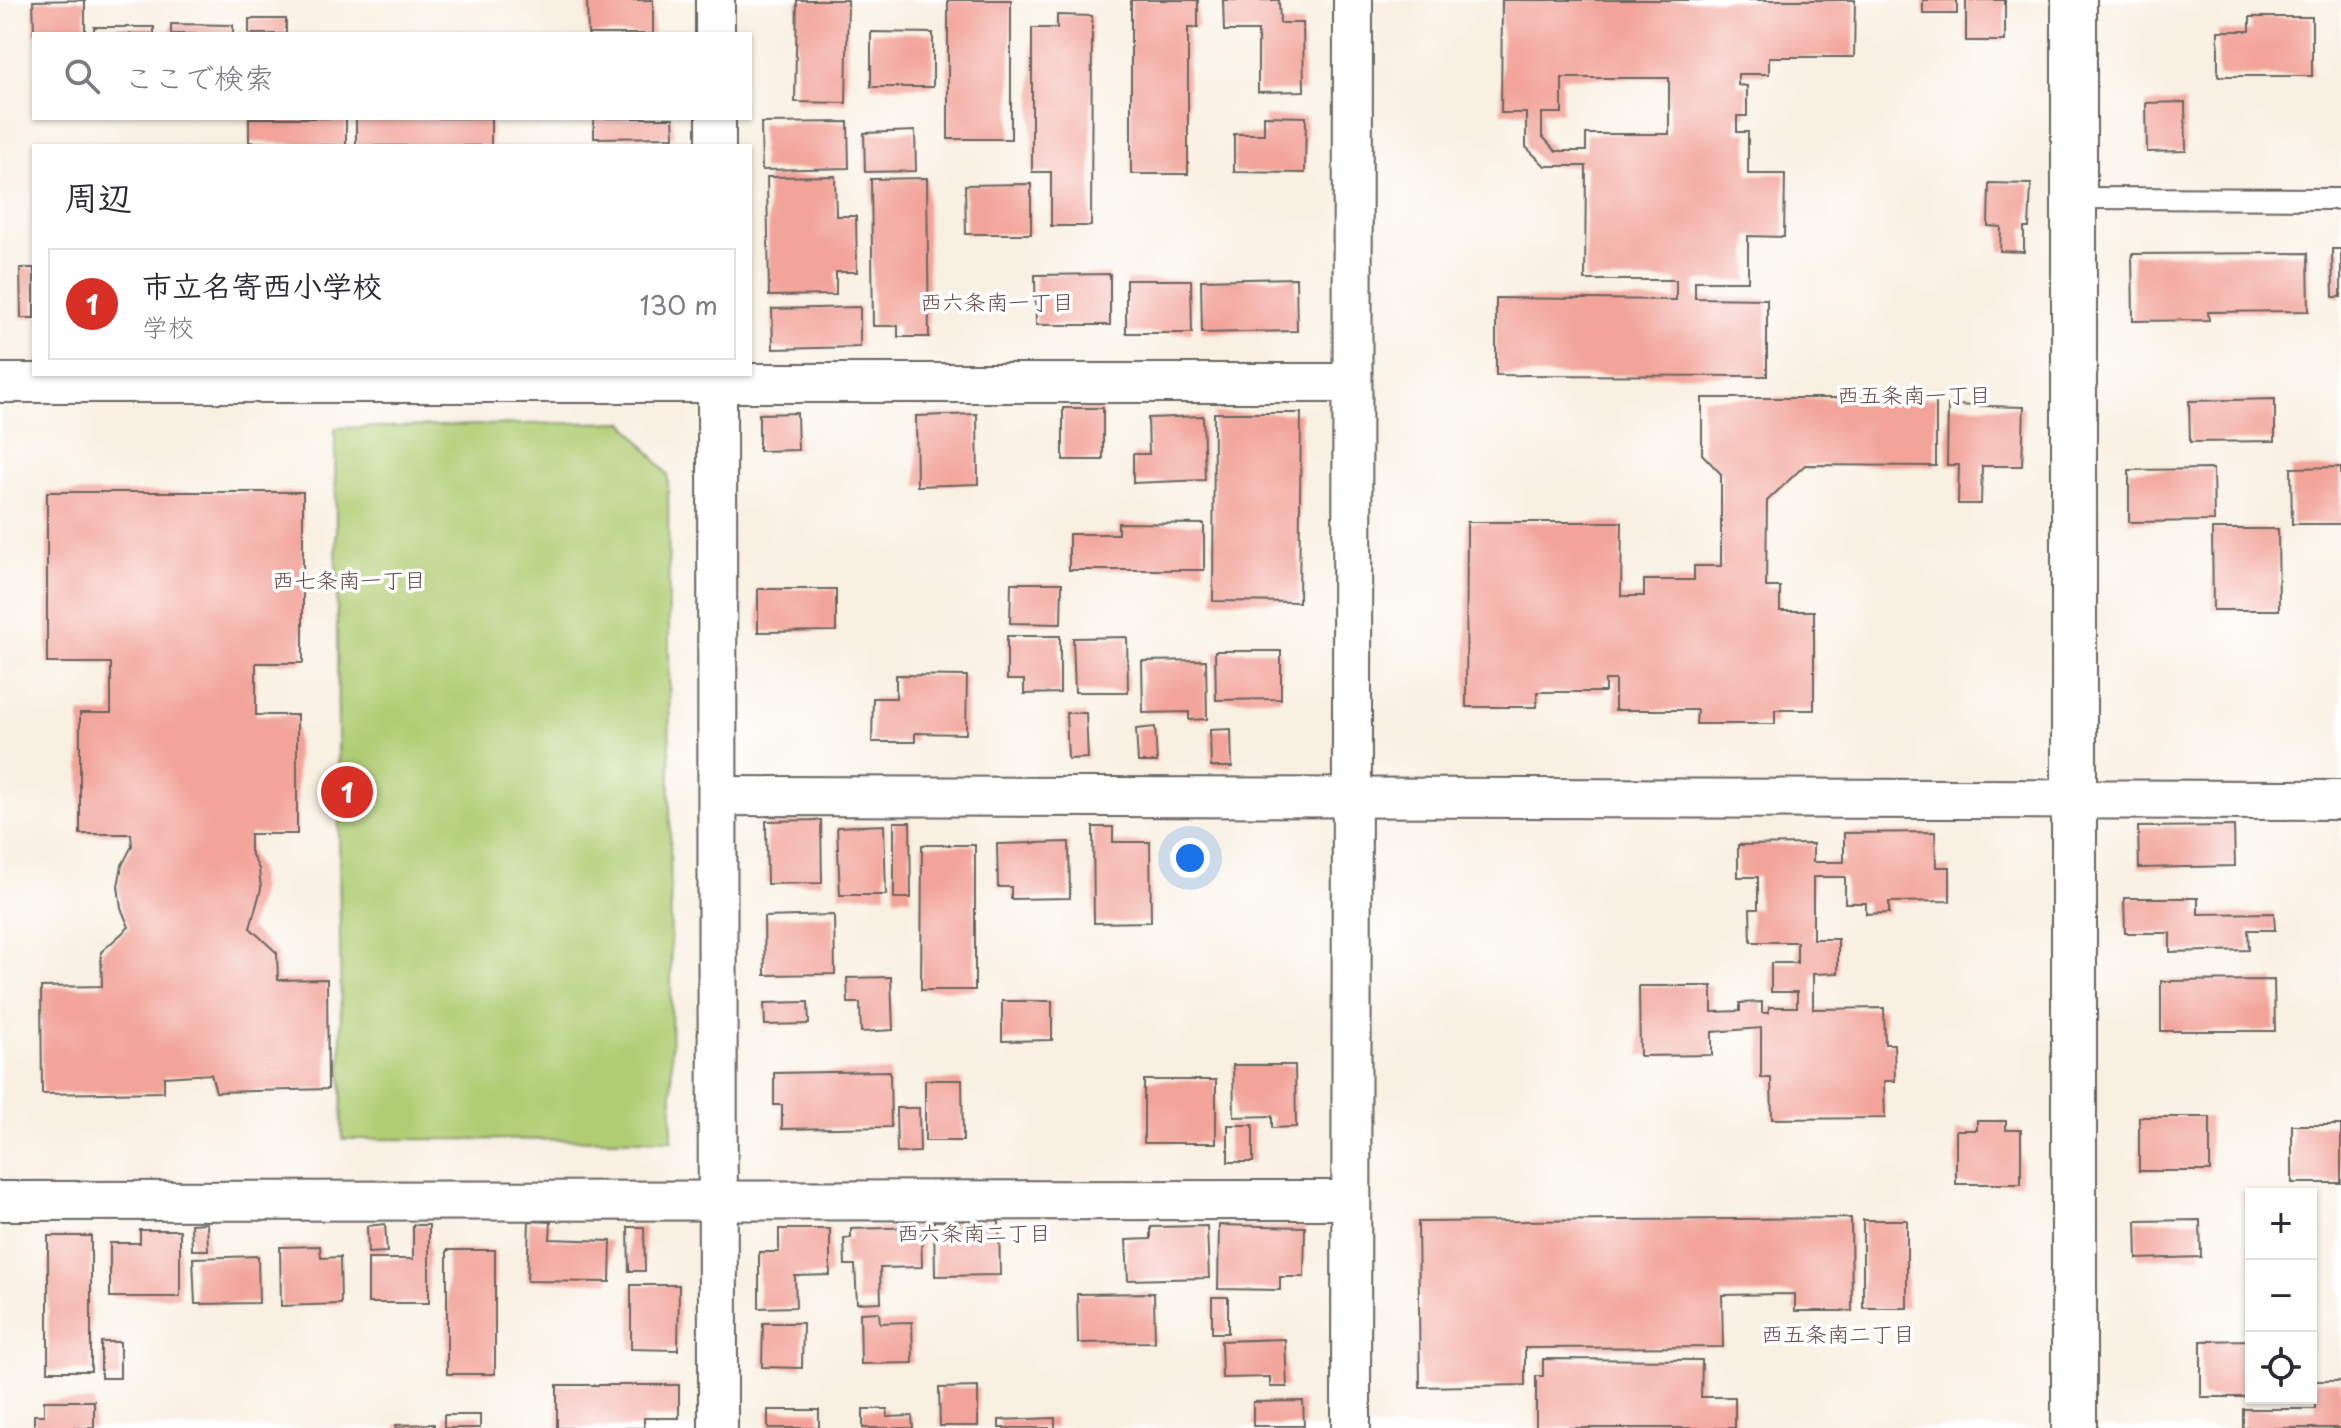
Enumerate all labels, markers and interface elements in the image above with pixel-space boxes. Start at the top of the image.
search box [32,32,752,120]
icon: search [60,54,104,98]
text: ここで検索 [124,54,274,99]
text: 周辺 [64,170,132,222]
text: 市立名寄西小学校 [142,262,382,307]
district label: 西六条南一丁目 [920,284,1074,317]
text: 1 [86,285,98,324]
text: 130 m [639,285,718,324]
text: 学校 [142,307,194,346]
district label: 西五条南一丁目 [1837,377,1991,410]
district label: 西七条南一丁目 [272,562,426,595]
pin: 1 [321,762,373,822]
your location [1170,838,1210,878]
map controls [2245,1188,2317,1404]
button: + [2245,1188,2317,1260]
district label: 西六条南二丁目 [897,1215,1051,1248]
button: − [2245,1260,2317,1332]
district label: 西五条南二丁目 [1761,1316,1915,1349]
button: locate [2245,1332,2317,1404]

